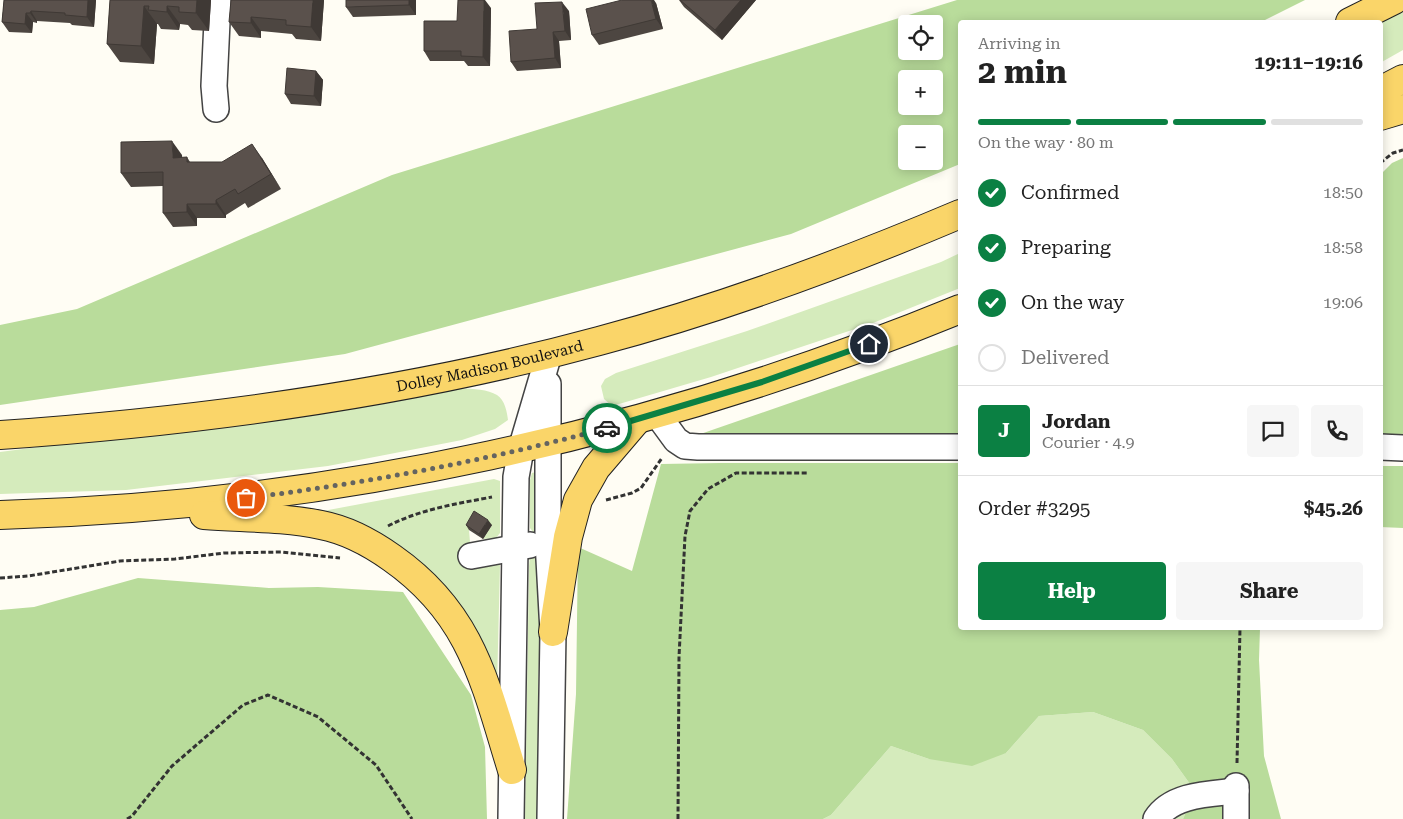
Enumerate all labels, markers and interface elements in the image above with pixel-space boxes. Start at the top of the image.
map controls [898,15,943,170]
button: locate [898,15,943,60]
text: Arriving in [978,34,1061,53]
text: 19:11–19:16 [1254,51,1363,74]
text: 2 min [978,53,1067,91]
button: + [898,70,943,115]
button: − [898,125,943,170]
text: On the way · 80 m [978,133,1114,152]
icon: check [978,179,1006,207]
text: Confirmed [1021,181,1119,204]
text: 18:50 [1323,183,1363,202]
icon: check [978,234,1006,262]
text: Preparing [1021,236,1111,259]
text: 18:58 [1323,238,1363,257]
icon: check [978,289,1006,317]
text: On the way [1021,291,1124,314]
text: 19:06 [1323,293,1363,312]
pin [848,323,890,365]
icon: home [855,330,883,358]
street label: Dolley Madison Boulevard [395,337,585,396]
text: Delivered [1021,346,1109,369]
courier [582,403,632,453]
button: chat [1247,405,1299,457]
button: phone [1311,405,1363,457]
text: Jordan [1042,410,1111,433]
icon: car [593,414,621,442]
text: J [998,419,1010,442]
text: Courier · 4.9 [1042,433,1135,452]
pin [225,477,267,519]
icon: bag [232,484,260,512]
text: Order #3295 [978,497,1090,520]
text: $45.26 [1304,497,1363,520]
button: Help [978,562,1166,620]
button: Share [1176,562,1363,620]

